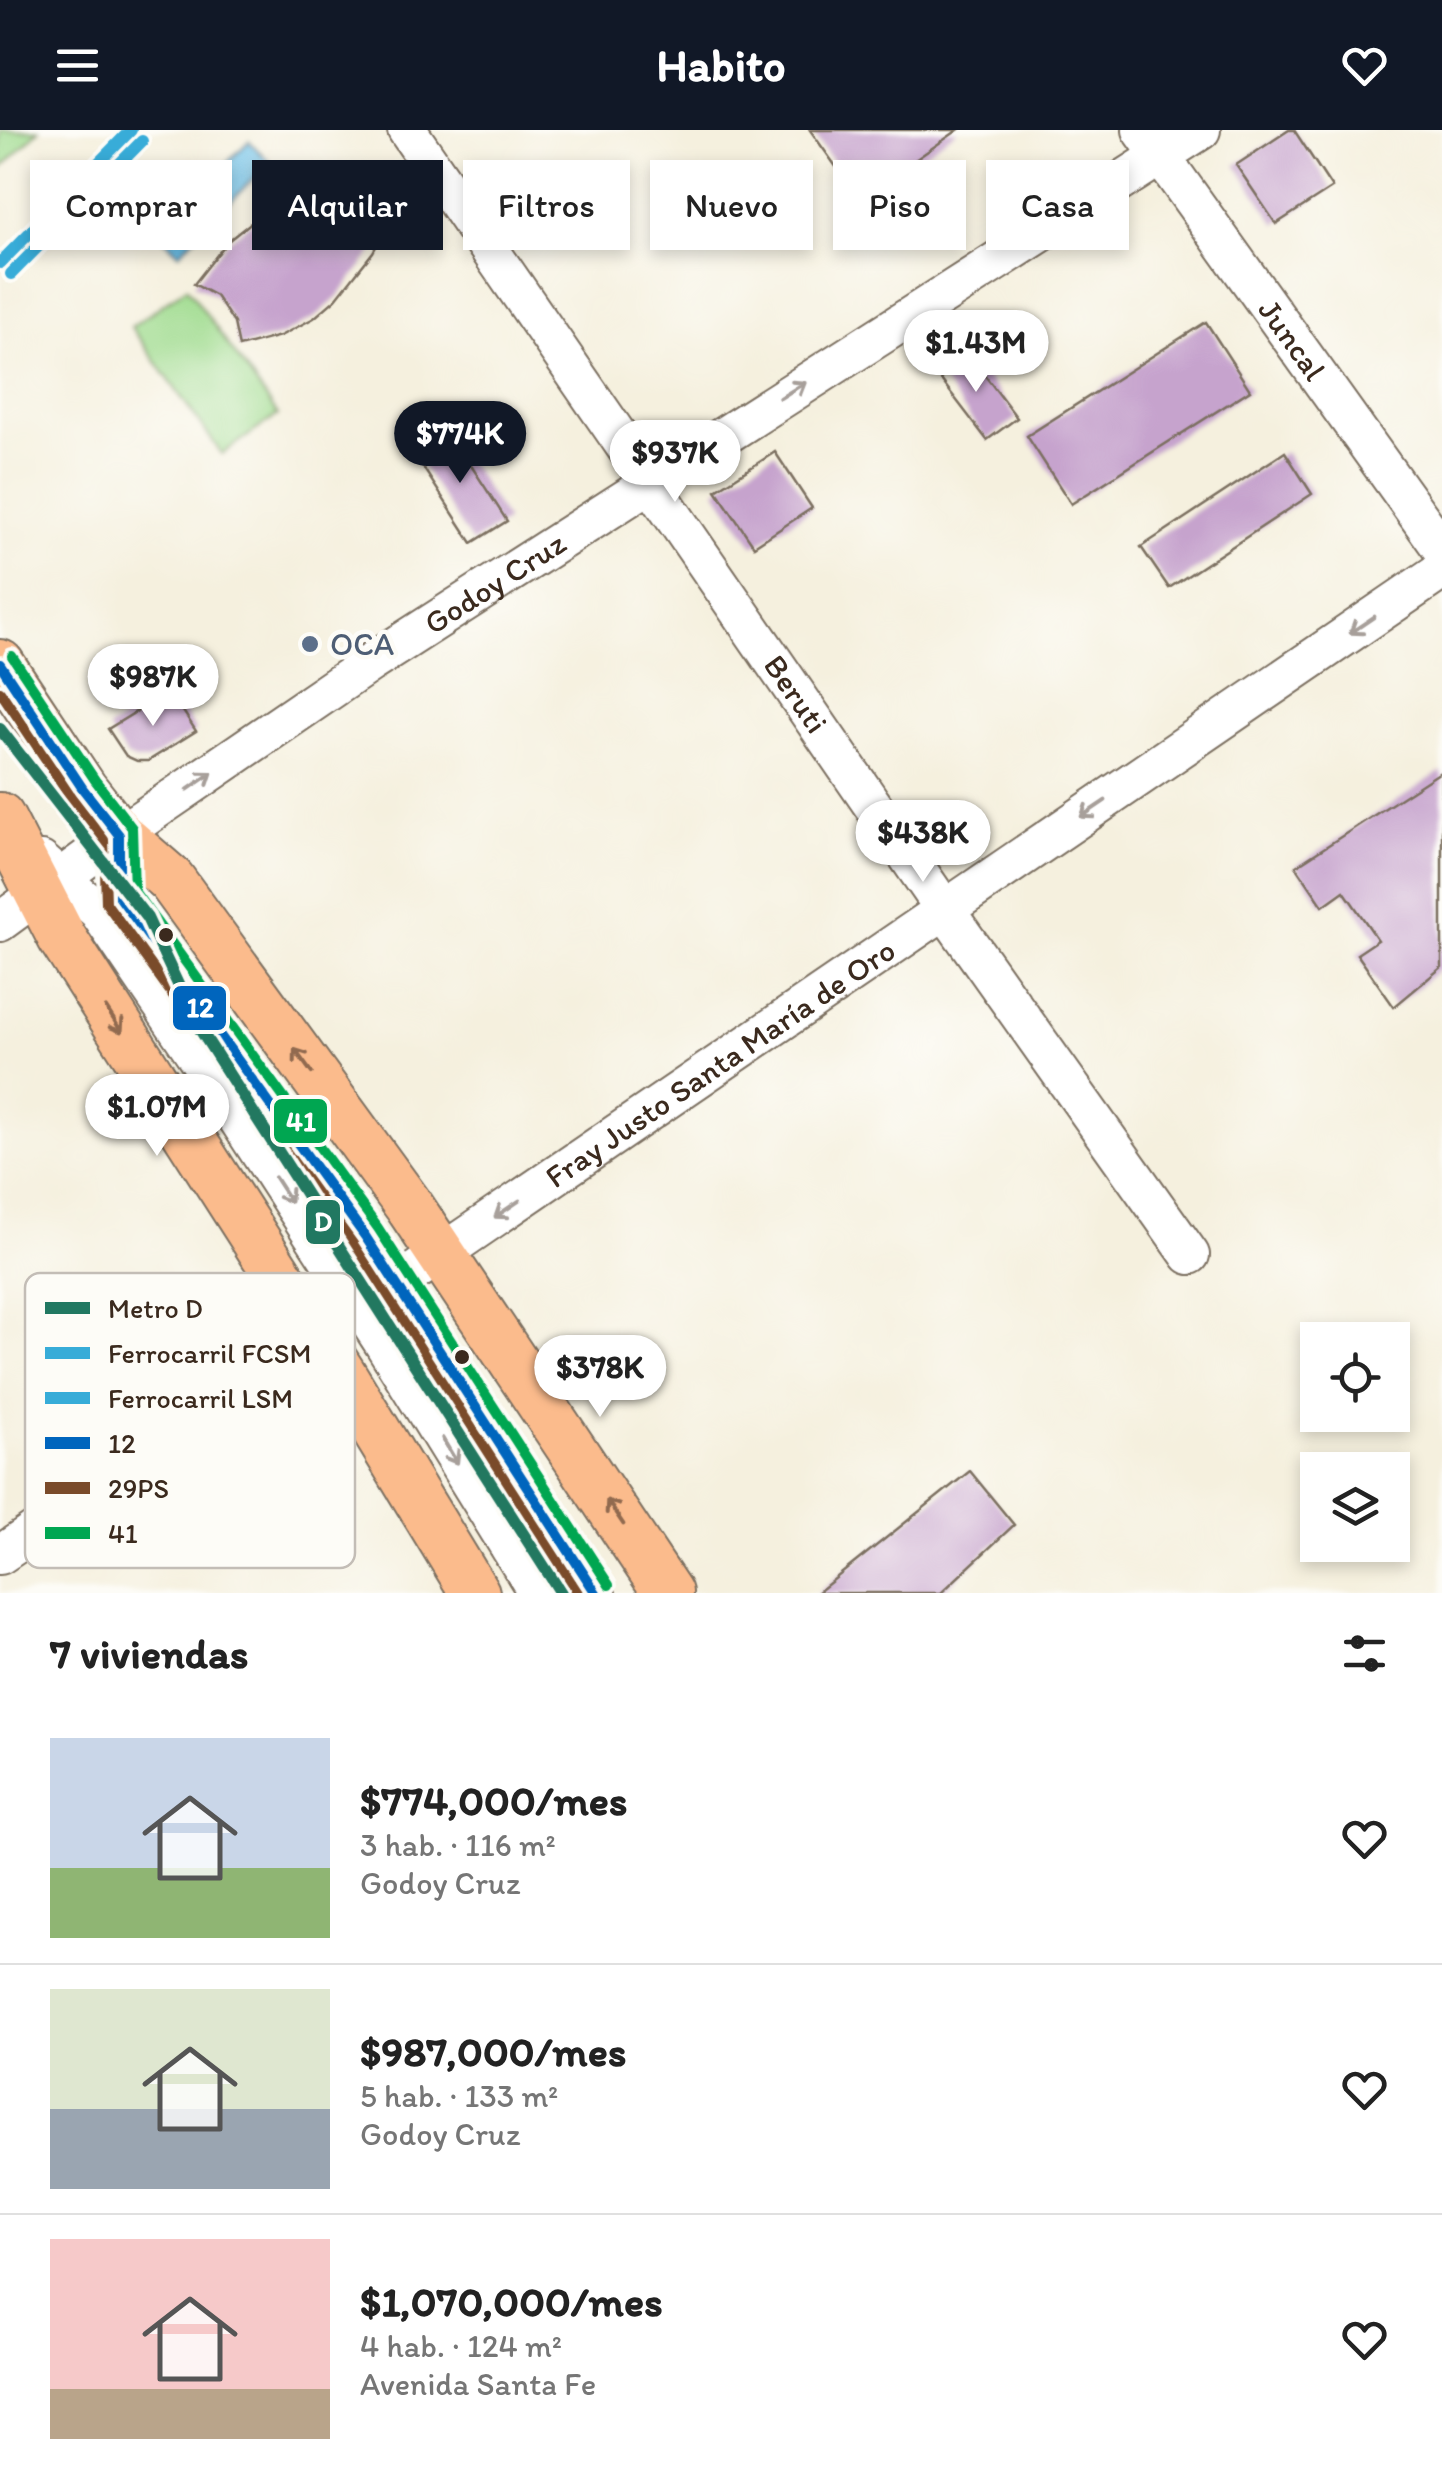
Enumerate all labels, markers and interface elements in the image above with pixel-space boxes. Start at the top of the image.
icon: menu [50,38,105,93]
text: Habito [656,38,786,92]
icon: heart [1337,38,1392,93]
chip: Comprar [30,160,232,250]
chip: Alquilar [252,160,443,250]
chip: Filtros [463,160,630,250]
chip: Nuevo [650,160,813,250]
chip: Piso [833,160,966,250]
chip: Casa [986,160,1129,250]
street label: Juncal [1250,292,1334,388]
pin: $1.43M [895,310,1057,395]
text: $1.43M [926,323,1026,361]
one-way arrow [778,380,807,401]
pin: $774K [390,401,530,486]
text: $774K [416,414,504,452]
pin: $937K [605,420,745,505]
text: $937K [632,433,718,471]
street label: Godoy Cruz [417,524,573,642]
one-way arrow [1348,615,1376,636]
place label: OCA [330,625,394,663]
marker: OCA [299,633,321,655]
pin: $987K [83,644,223,729]
street label: Beruti [756,648,836,740]
text: $987K [110,657,196,695]
one-way arrow [186,771,213,792]
one-way arrow [1080,798,1108,819]
pin: $438K [853,800,993,885]
text: $438K [878,813,968,851]
unlabelled marker [156,925,176,945]
street label: Fray Justo Santa María de Oro [538,930,902,1196]
line badge: 12 [171,984,228,1032]
text: 12 [186,990,214,1024]
one-way arrow [104,1005,125,1034]
one-way arrow [293,1048,314,1075]
pin: $1.07M [76,1074,238,1159]
text: $1.07M [107,1087,207,1125]
line badge: 41 [272,1097,329,1145]
text: 41 [286,1104,316,1138]
one-way arrow [273,1175,294,1203]
line badge: D [304,1198,342,1246]
one-way arrow [493,1198,521,1219]
text: D [314,1204,333,1238]
legend [25,1273,355,1568]
text: Metro D [108,1291,203,1325]
map controls [1300,1322,1410,1562]
button: locate [1300,1322,1410,1432]
pin: $378K [530,1335,670,1420]
text: Ferrocarril FCSM [108,1336,312,1370]
unlabelled marker [452,1347,472,1367]
text: $378K [556,1348,644,1386]
text: Ferrocarril LSM [108,1381,293,1415]
text: 12 [108,1426,136,1460]
one-way arrow [439,1436,460,1465]
button: layers [1300,1452,1410,1562]
text: 29PS [108,1471,169,1505]
one-way arrow [604,1498,625,1526]
text: 41 [108,1516,138,1550]
icon: filters [1337,1626,1392,1681]
text: 7 viviendas [50,1628,249,1679]
text: $774,000/mes [360,1775,628,1826]
icon: home [130,1778,250,1898]
icon: heart [1337,1811,1392,1866]
text: 3 hab. · 116 m² [360,1826,556,1864]
text: Godoy Cruz [360,1864,521,1902]
text: $987,000/mes [360,2026,626,2077]
icon: home [130,2029,250,2149]
icon: heart [1337,2062,1392,2117]
text: 5 hab. · 133 m² [360,2077,558,2115]
text: Godoy Cruz [360,2115,521,2153]
text: $1,070,000/mes [360,2276,663,2327]
icon: home [130,2279,250,2399]
icon: heart [1337,2312,1392,2367]
text: 4 hab. · 124 m² [360,2327,562,2365]
text: Avenida Santa Fe [360,2365,596,2403]

